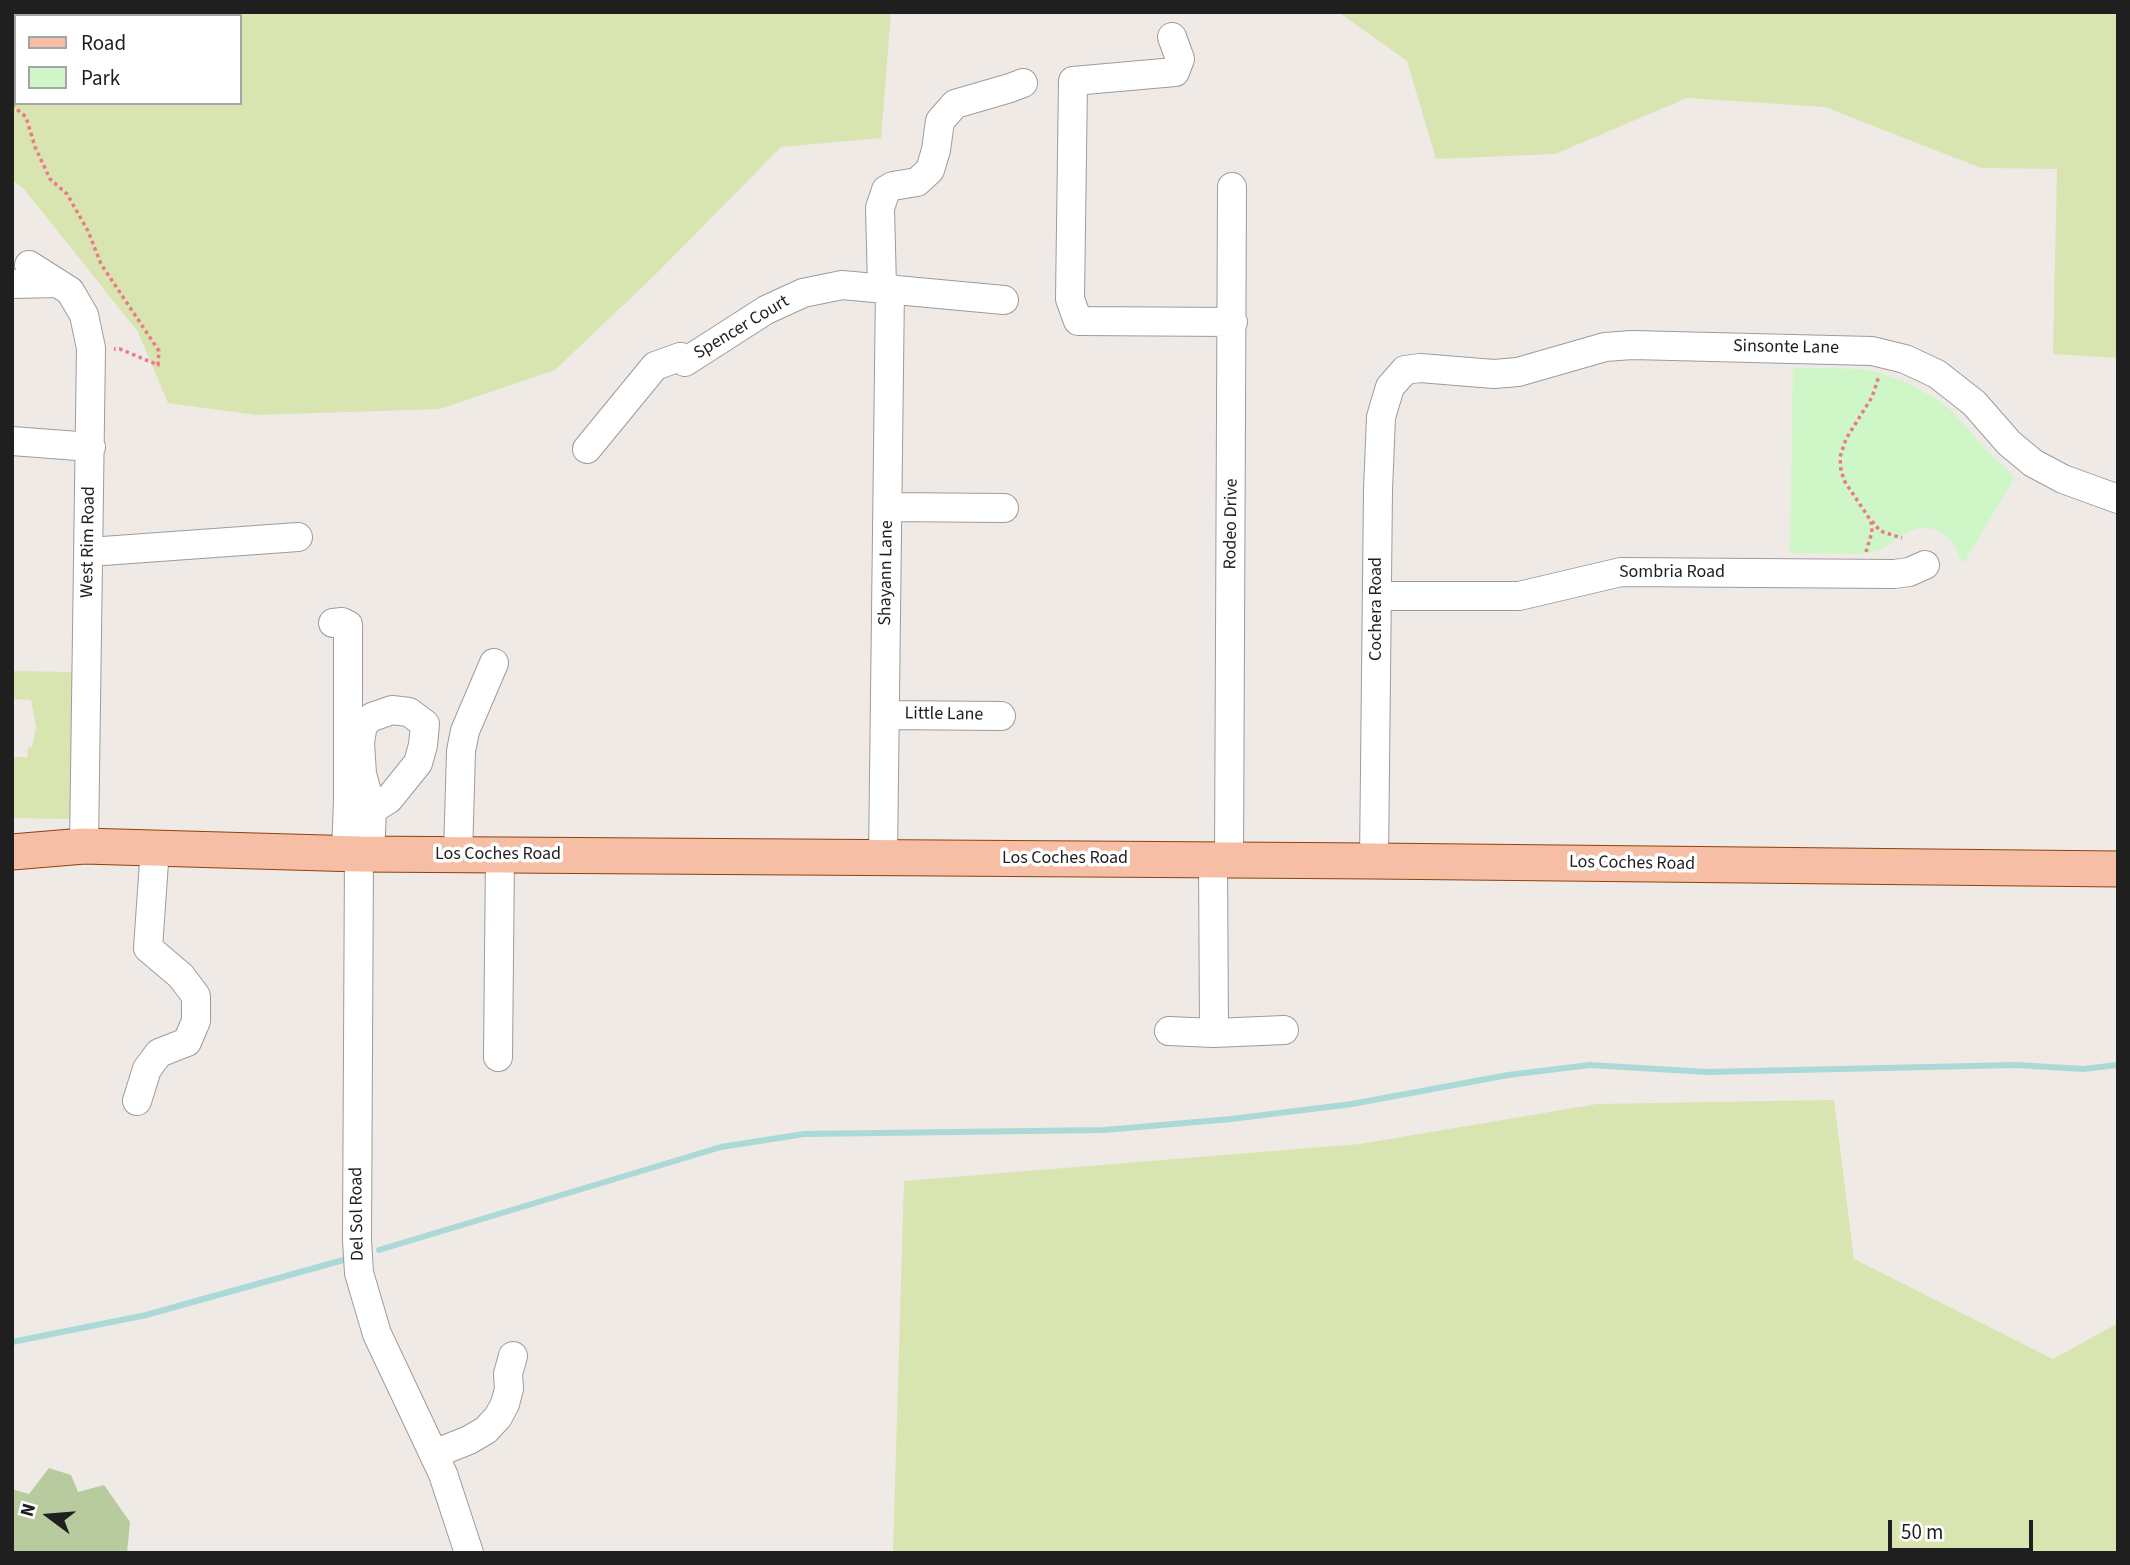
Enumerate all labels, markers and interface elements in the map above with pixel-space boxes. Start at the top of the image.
legend [14,14,242,105]
text: Road [81,28,126,58]
text: Park [81,63,120,93]
street label: Spencer Court [691,291,793,365]
street label: Sinsonte Lane [1733,336,1839,360]
street label: Rodeo Drive [1220,478,1244,570]
street label: West Rim Road [77,486,101,598]
street label: Shayann Lane [875,520,899,626]
street label: Cochera Road [1366,557,1388,661]
street label: Sombria Road [1619,562,1725,584]
street label: Little Lane [904,704,984,726]
street label: Los Coches Road [435,844,561,866]
street label: Los Coches Road [1002,848,1128,870]
street label: Los Coches Road [1569,852,1695,876]
street label: Del Sol Road [346,1167,370,1261]
north arrow [14,1481,84,1551]
text: N [14,1500,43,1520]
scale bar [1892,1506,2037,1550]
text: 50 m [1901,1517,1943,1547]

